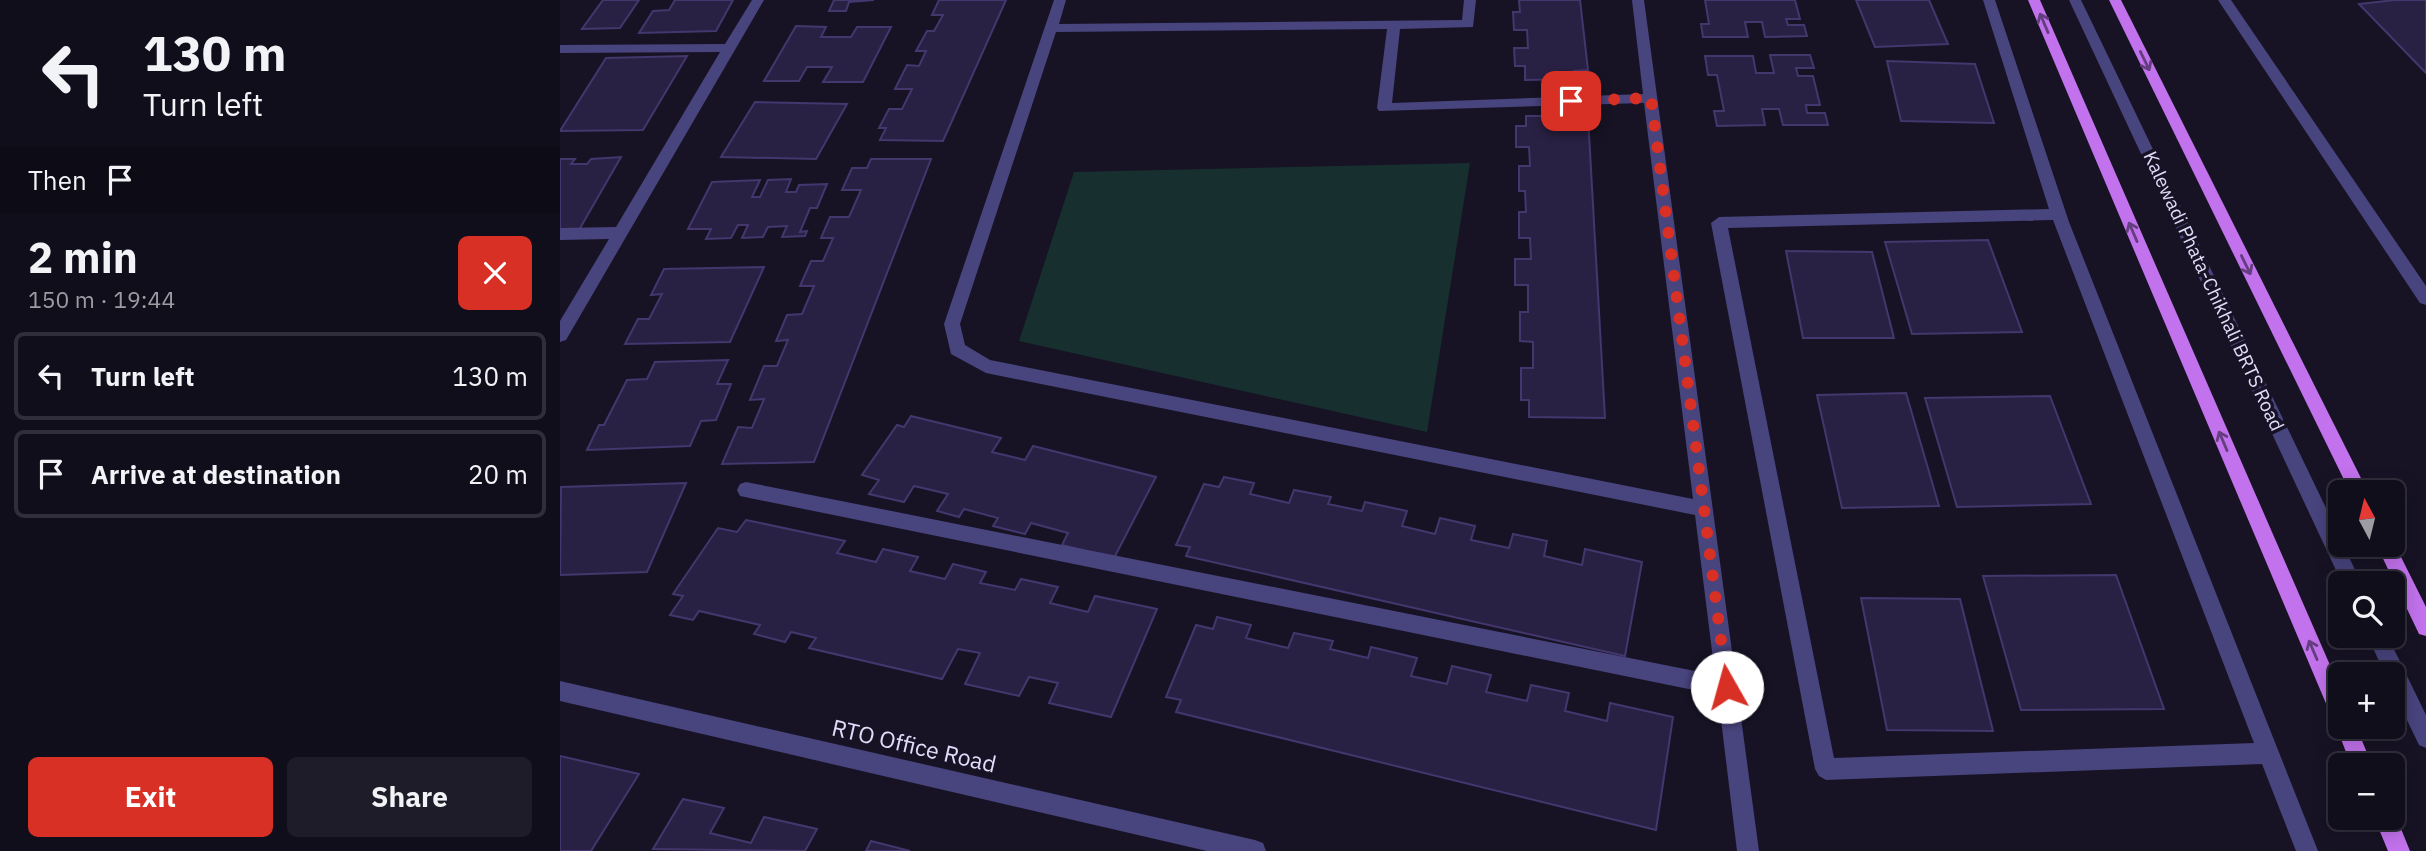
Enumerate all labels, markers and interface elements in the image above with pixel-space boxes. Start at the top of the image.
one-way arrow [2036,12,2049,34]
text: 130 m [143,21,287,84]
icon: left [28,28,119,119]
one-way arrow [2139,50,2153,71]
pin [1541,71,1601,131]
icon: arrive [1552,82,1590,120]
text: Turn left [143,83,263,125]
street label: Kalewadi Phata-Chikhali BRTS Road [2138,147,2290,435]
icon: arrive [101,161,139,199]
text: Then [28,163,87,197]
one-way arrow [2126,222,2139,243]
text: 2 min [28,230,138,285]
button: close [458,236,532,310]
one-way arrow [2240,254,2254,275]
text: 150 m · 19:44 [28,284,175,314]
icon: left [32,357,70,395]
text: Turn left [91,359,194,393]
text: 130 m [452,359,528,393]
one-way arrow [2216,431,2229,452]
icon: arrive [32,455,70,493]
text: Arrive at destination [91,457,341,491]
text: 20 m [468,457,528,491]
north arrow [2328,480,2404,556]
map controls [2328,480,2405,830]
button: search [2328,571,2405,648]
one-way arrow [2306,640,2319,661]
position arrow [1690,650,1764,724]
button: + [2328,662,2405,739]
street label: RTO Office Road [829,712,999,779]
button: − [2328,753,2405,830]
button: Exit [28,757,273,837]
button: Share [287,757,532,837]

